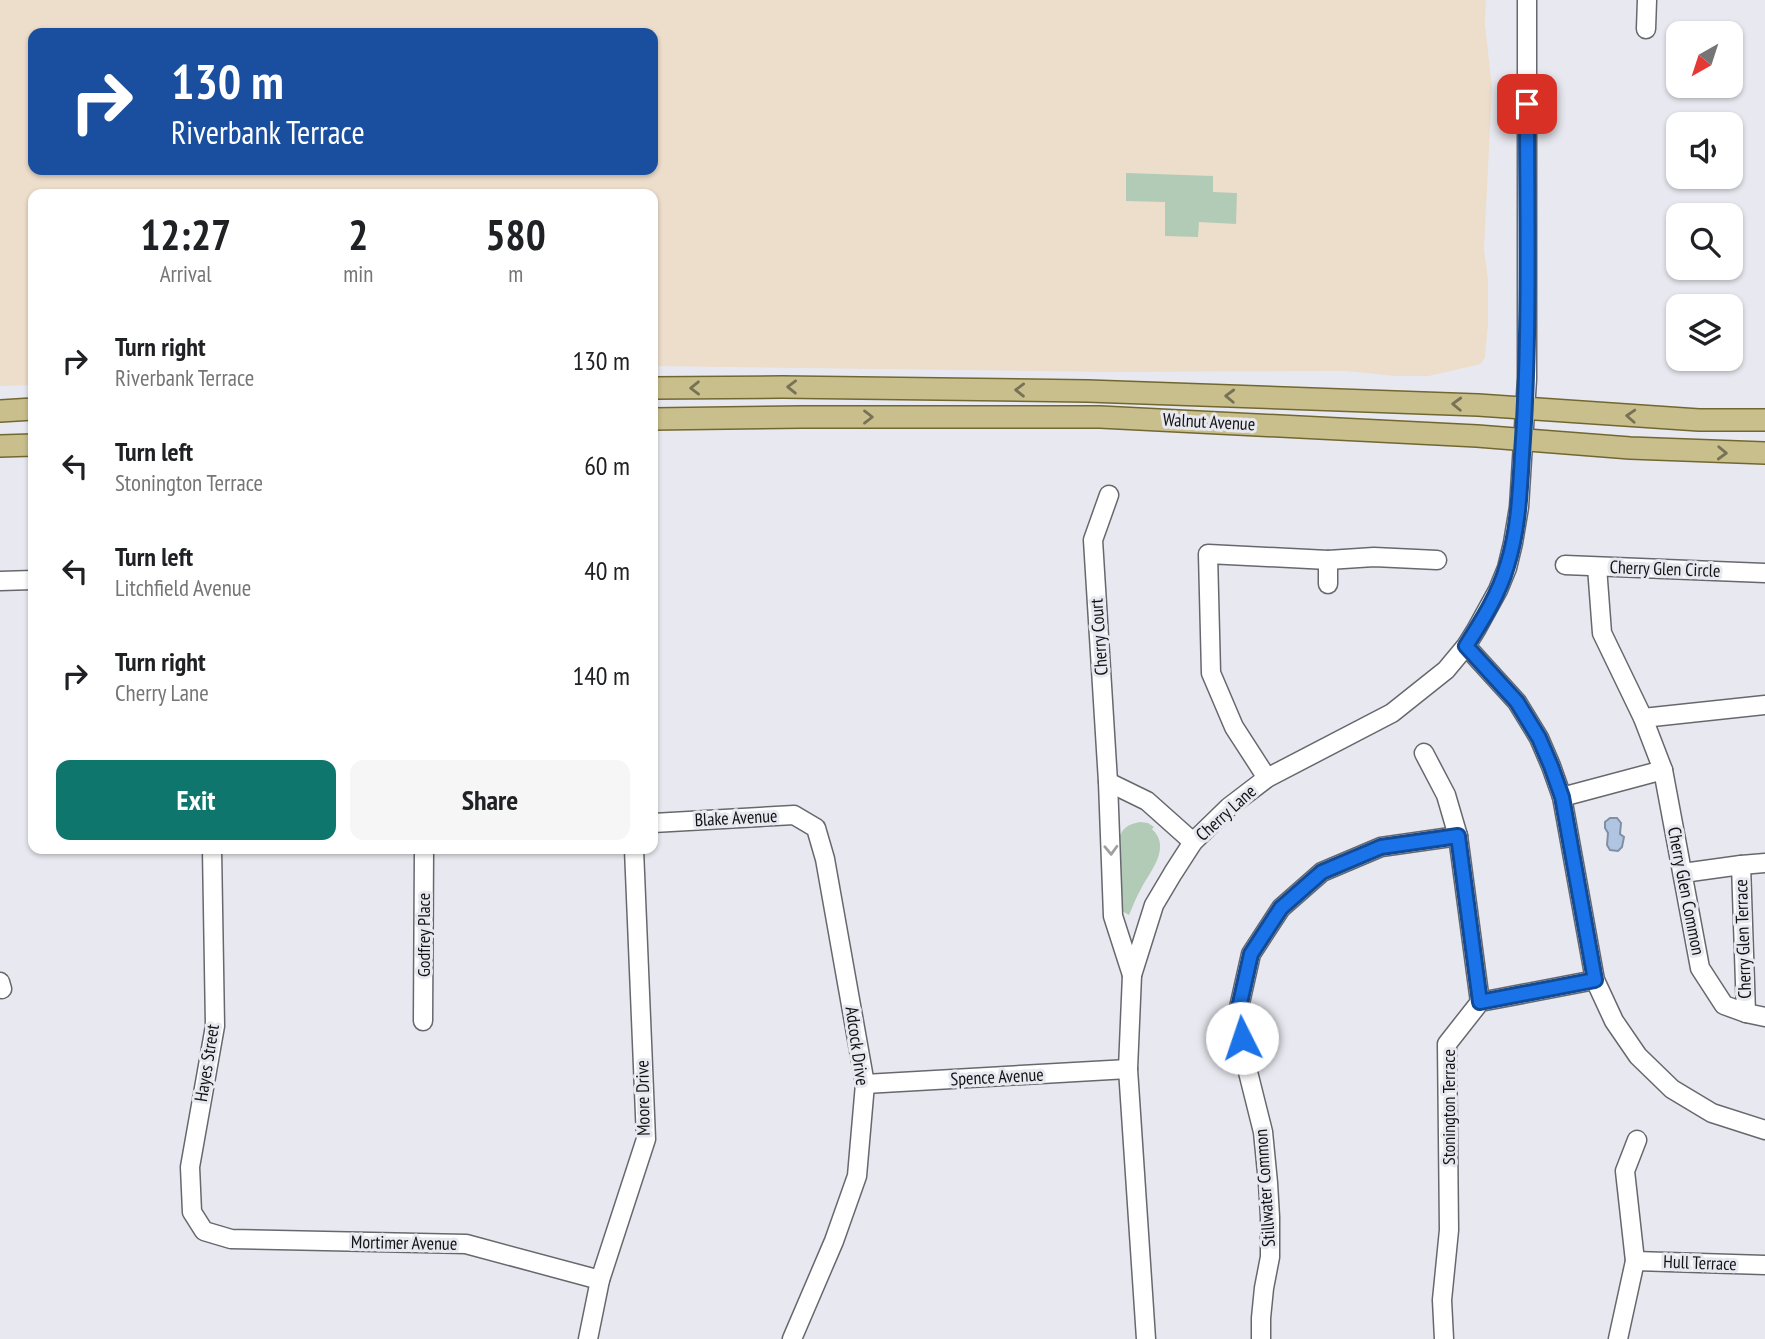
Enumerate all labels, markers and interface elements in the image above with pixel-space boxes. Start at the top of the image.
north arrow [1666,21,1743,98]
map controls [1666,21,1743,371]
text: 130 m [171,49,284,113]
icon: right [56,56,147,147]
pin [1497,74,1557,134]
icon: arrive [1508,85,1546,123]
text: Riverbank Terrace [171,111,365,153]
button: sound [1666,112,1743,189]
button: search [1666,203,1743,280]
text: 12:27 [140,207,231,262]
text: 2 [348,207,368,262]
text: 580 [486,207,546,262]
text: Arrival [160,259,212,288]
text: min [343,259,373,288]
text: m [508,259,523,288]
button: layers [1666,294,1743,371]
text: Turn right [115,330,206,363]
icon: right [56,342,94,380]
text: 130 m [572,344,630,377]
text: Riverbank Terrace [115,363,254,392]
one-way arrow [786,379,797,395]
one-way arrow [690,380,700,396]
one-way arrow [1014,382,1024,398]
one-way arrow [1224,389,1235,404]
one-way arrow [1451,396,1462,411]
street label: Walnut Avenue [1162,408,1256,435]
one-way arrow [1626,408,1637,423]
one-way arrow [863,409,874,425]
text: Turn left [115,435,193,468]
one-way arrow [1717,445,1728,460]
icon: left [56,447,94,485]
text: 60 m [584,449,630,482]
text: Stonington Terrace [115,468,263,497]
text: Turn left [115,540,193,573]
icon: left [56,552,94,590]
text: 40 m [584,554,630,587]
street label: Cherry Glen Circle [1609,555,1721,582]
text: Litchfield Avenue [115,573,251,602]
street label: Cherry Court [1084,598,1113,676]
text: Turn right [115,645,206,678]
icon: right [56,657,94,695]
text: 140 m [572,659,630,692]
text: Cherry Lane [115,678,209,707]
button: Exit [56,760,336,840]
button: Share [350,760,630,840]
street label: Cherry Lane [1191,780,1261,846]
street label: Blake Avenue [694,804,778,831]
street label: Cherry Glen Common [1663,825,1710,957]
one-way arrow [1103,845,1118,856]
street label: Cherry Glen Terrace [1729,879,1756,999]
street label: Godfrey Place [412,893,435,977]
position arrow [1205,1001,1279,1075]
street label: Adcock Drive [841,1005,874,1087]
street label: Hayes Street [189,1022,224,1103]
street label: Stonington Terrace [1437,1049,1460,1165]
street label: Moore Drive [630,1060,655,1136]
street label: Spence Avenue [950,1063,1044,1090]
street label: Stillwater Common [1249,1128,1280,1248]
street label: Mortimer Avenue [351,1230,457,1255]
street label: Hull Terrace [1663,1250,1737,1275]

